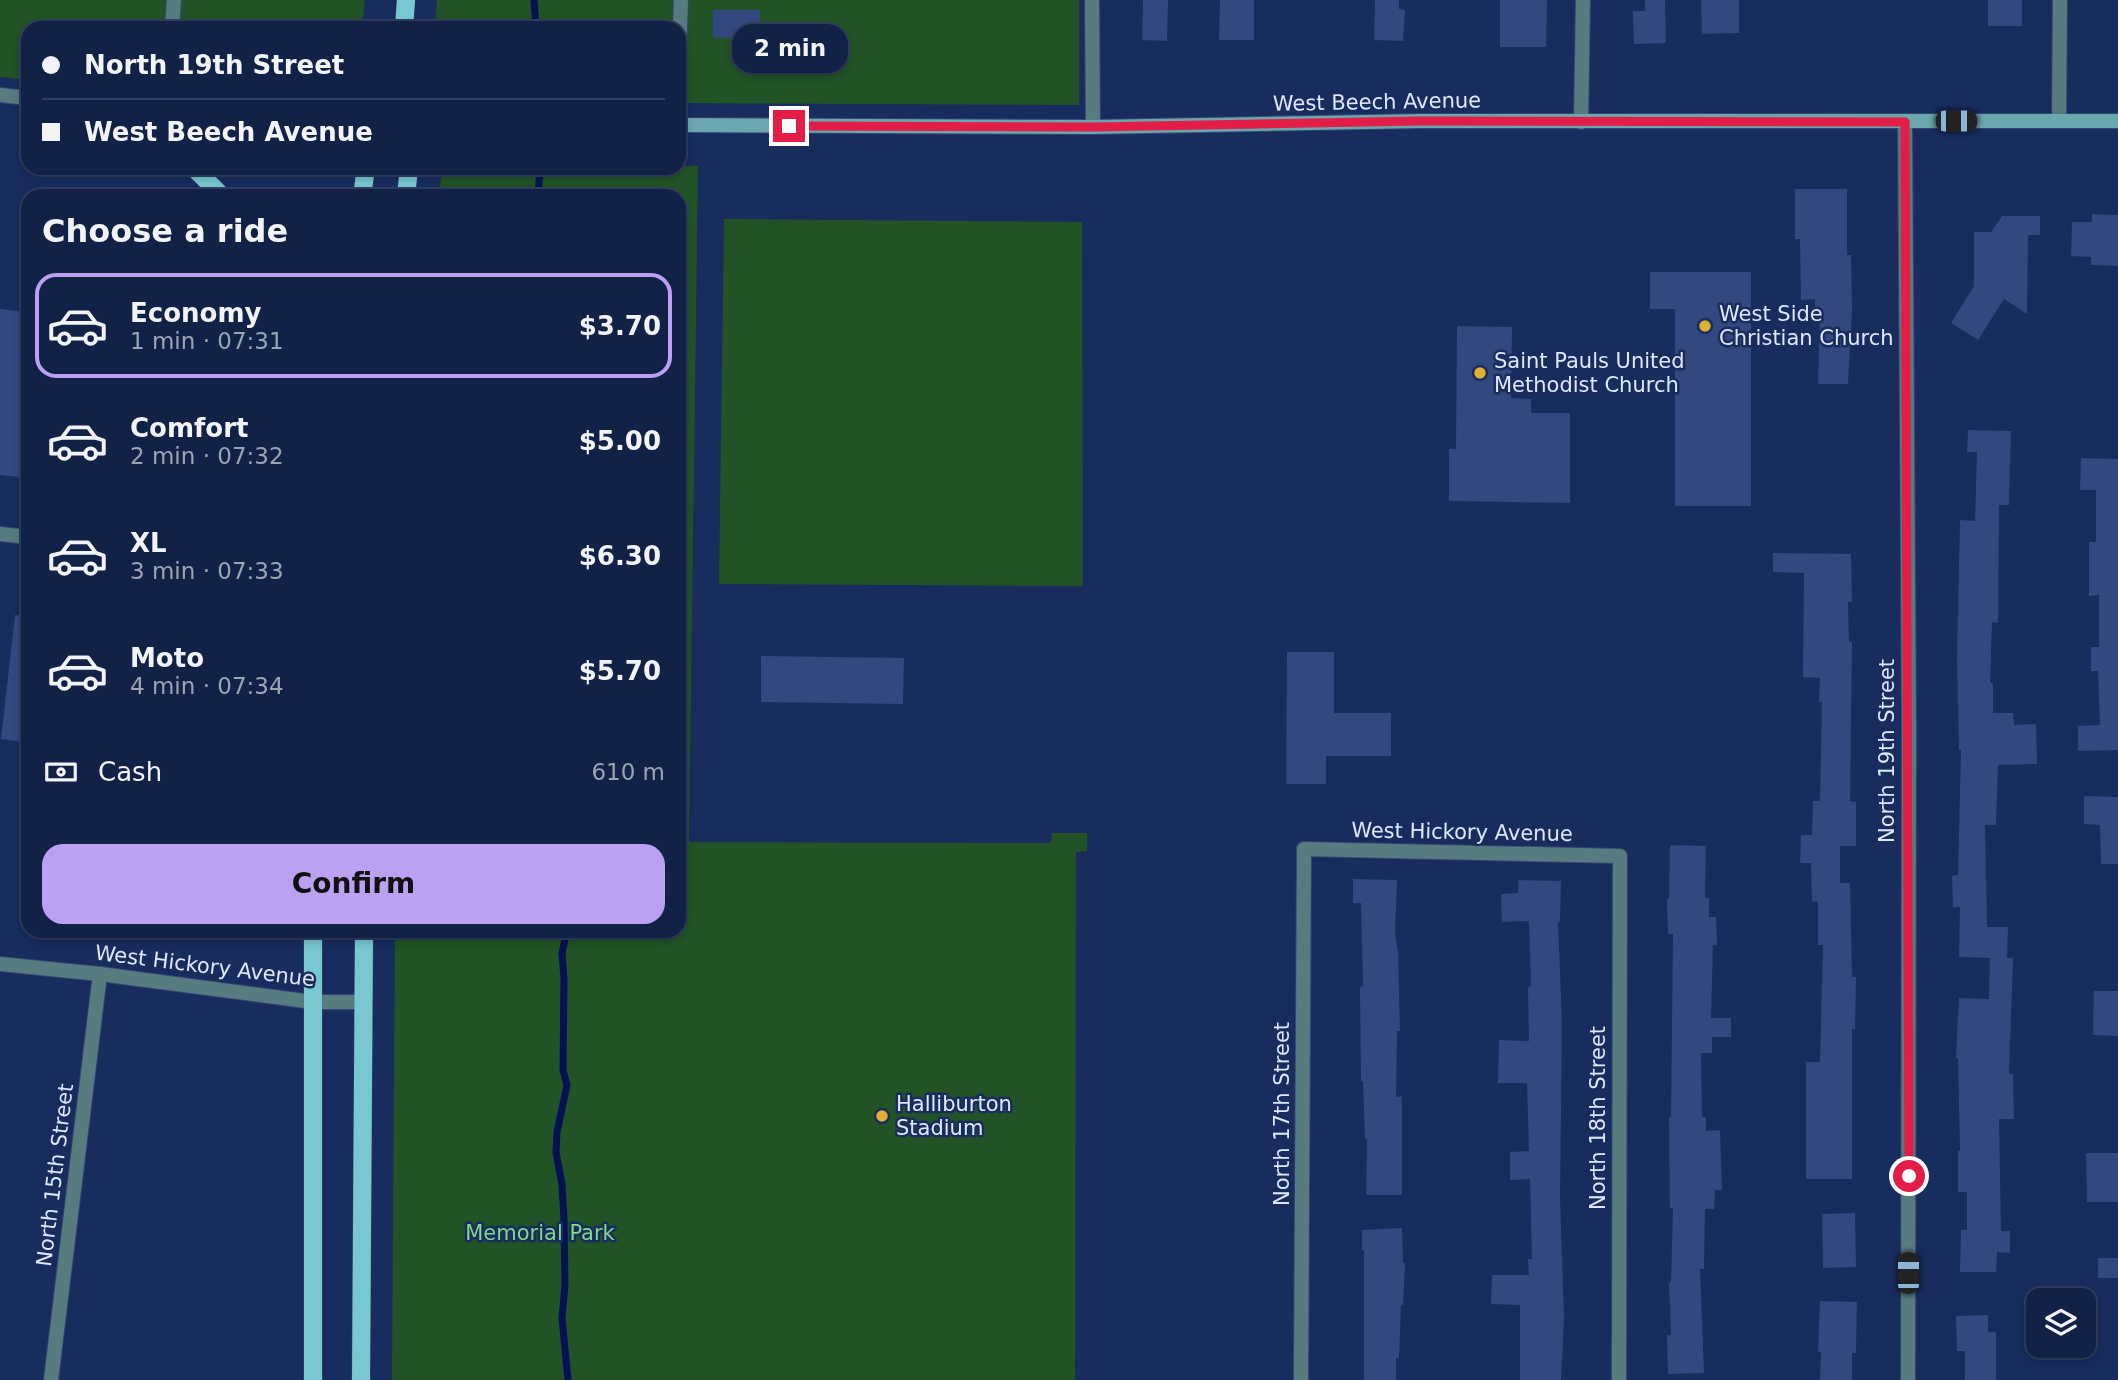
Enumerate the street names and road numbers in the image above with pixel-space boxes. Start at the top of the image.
street label: West Beech Avenue [1273,88,1481,116]
street label: North 19th Street [1875,659,1899,843]
street label: West Hickory Avenue [1351,818,1573,846]
street label: West Hickory Avenue [94,941,316,991]
street label: North 17th Street [1270,1022,1294,1206]
street label: North 18th Street [1586,1026,1610,1210]
street label: North 15th Street [32,1082,78,1268]

